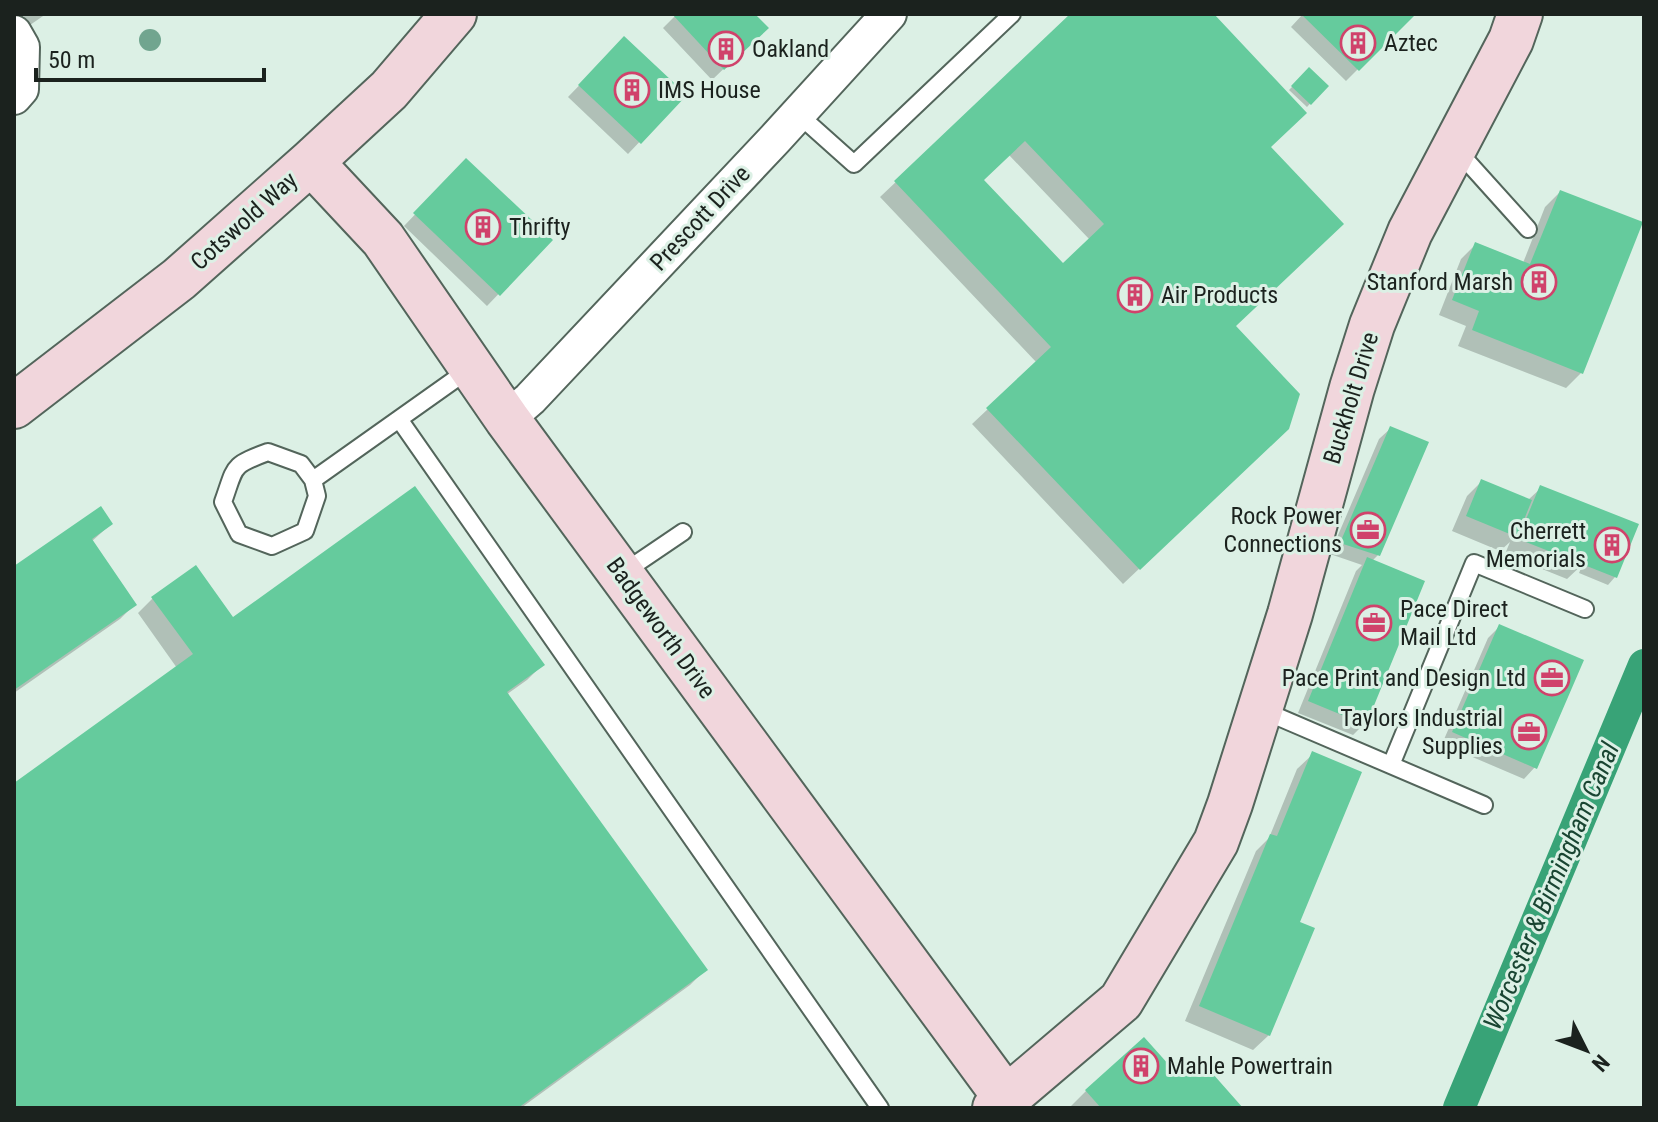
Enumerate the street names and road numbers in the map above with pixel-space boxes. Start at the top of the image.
street label: Prescott Drive [644,160,756,276]
street label: Cotswold Way [185,166,303,276]
street label: Buckholt Drive [1318,329,1384,467]
street label: Badgeworth Drive [601,552,721,704]

